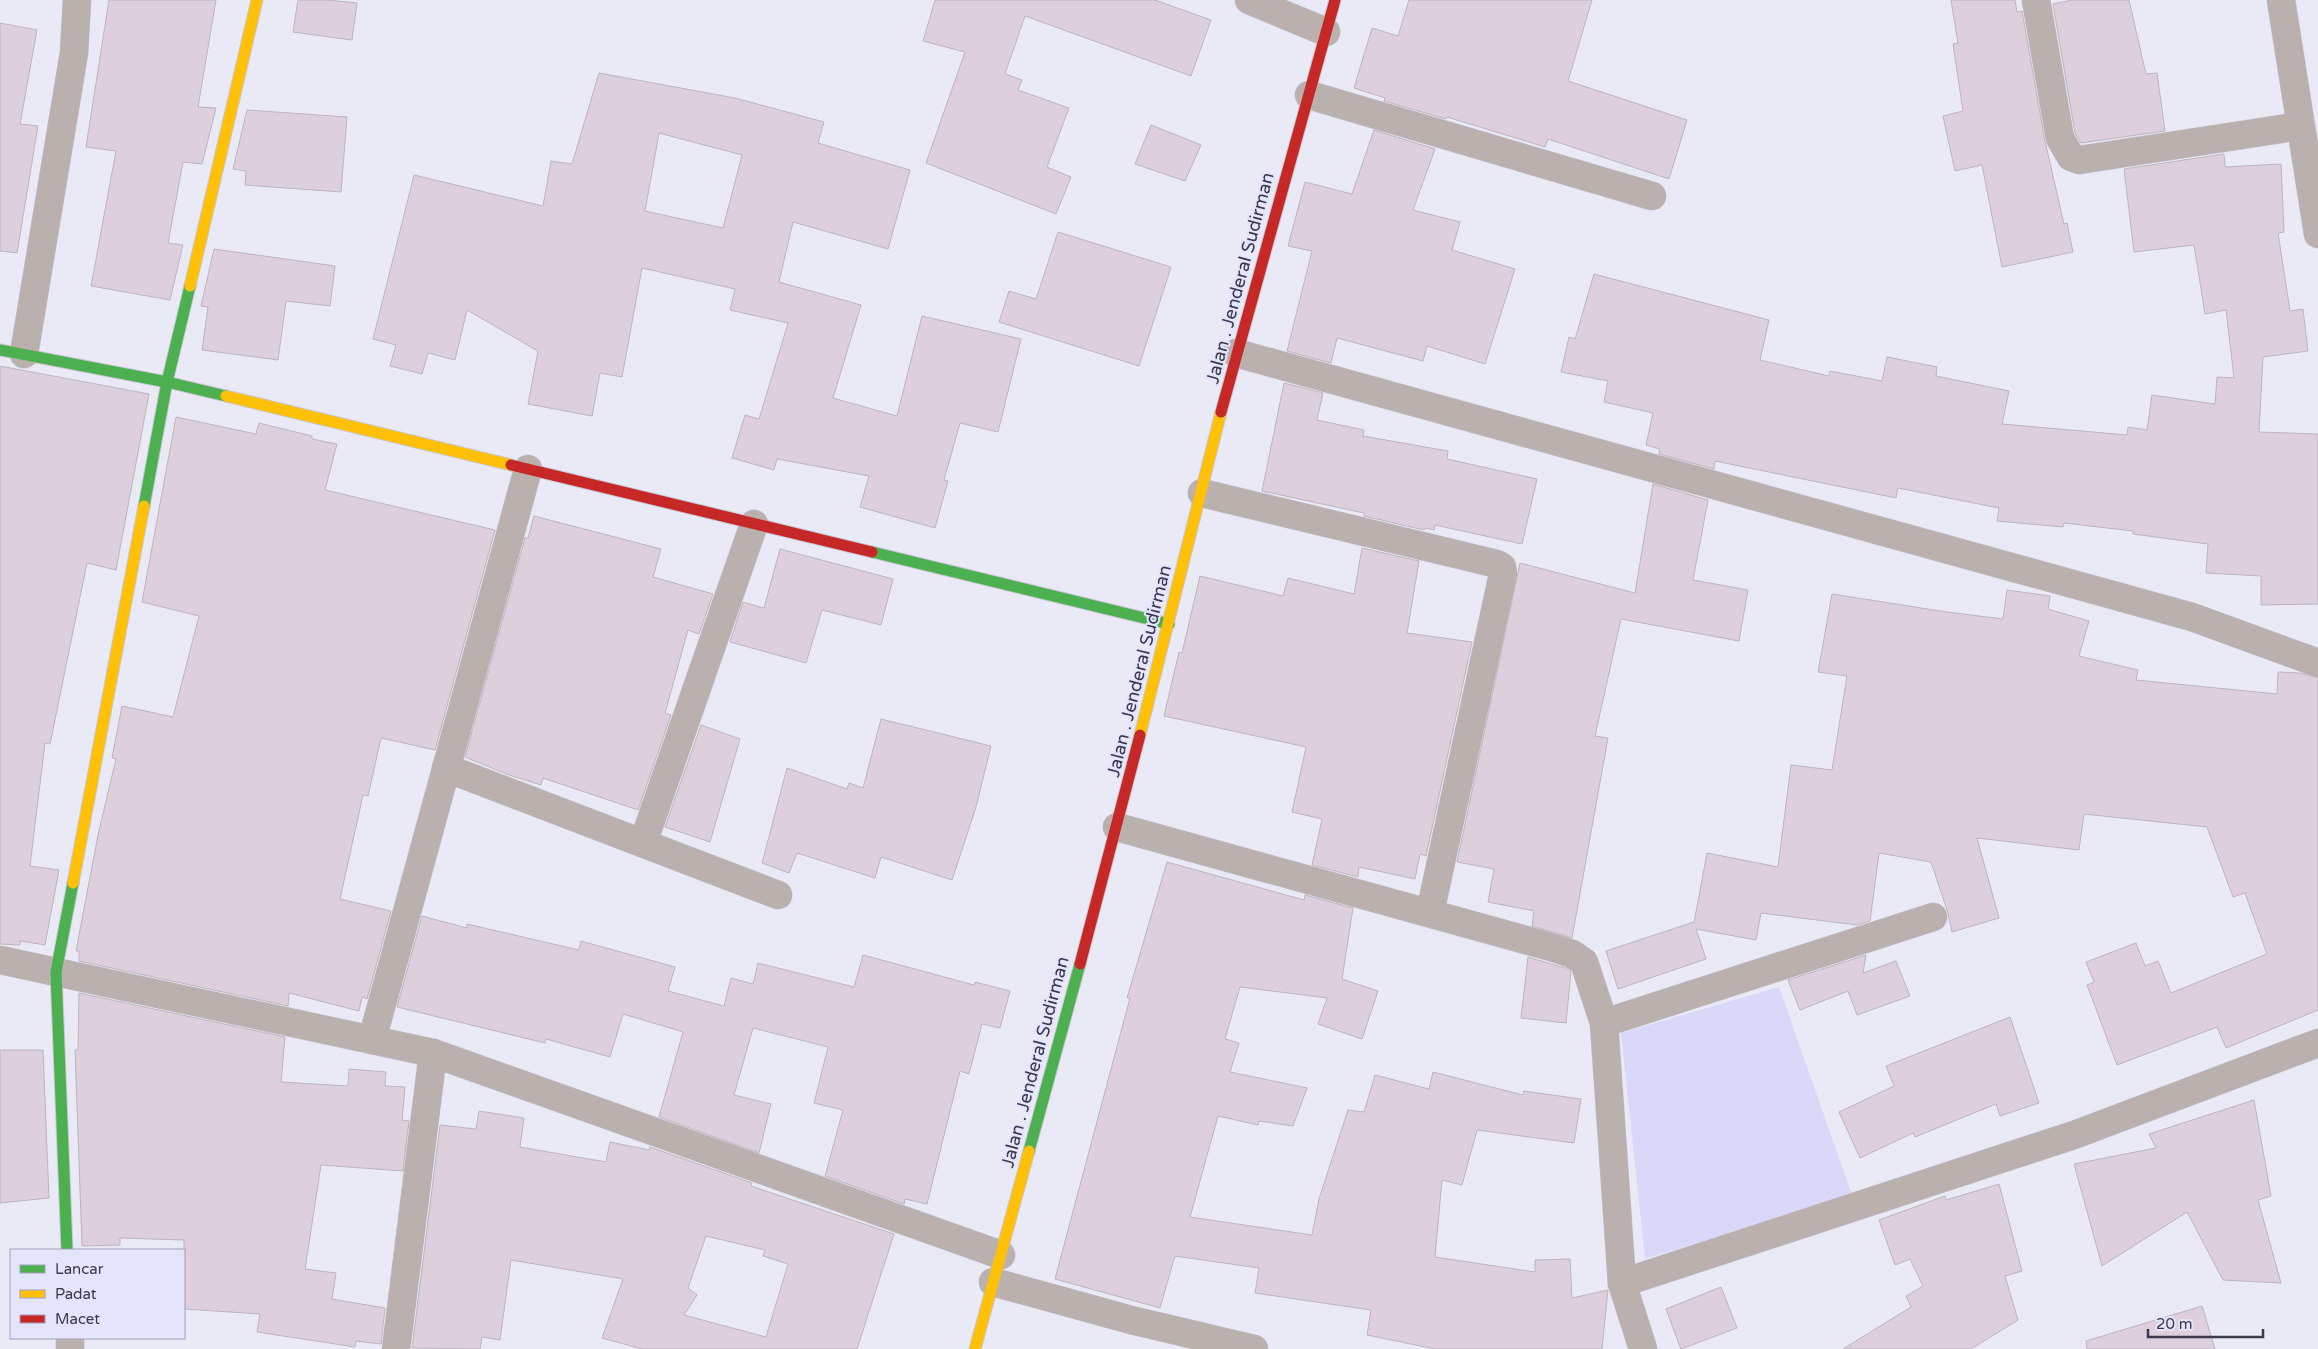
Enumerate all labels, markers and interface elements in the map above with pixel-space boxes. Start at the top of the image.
street label: Jalan . Jenderal Sudirman [1201,170,1279,386]
street label: Jalan . Jenderal Sudirman [1102,563,1176,779]
street label: Jalan . Jenderal Sudirman [996,954,1074,1170]
legend [10,1249,185,1339]
text: Lancar [55,1260,104,1278]
text: Padat [55,1285,97,1303]
scale bar [2148,1306,2263,1338]
text: Macet [55,1310,100,1328]
text: 20 m [2156,1315,2193,1333]

